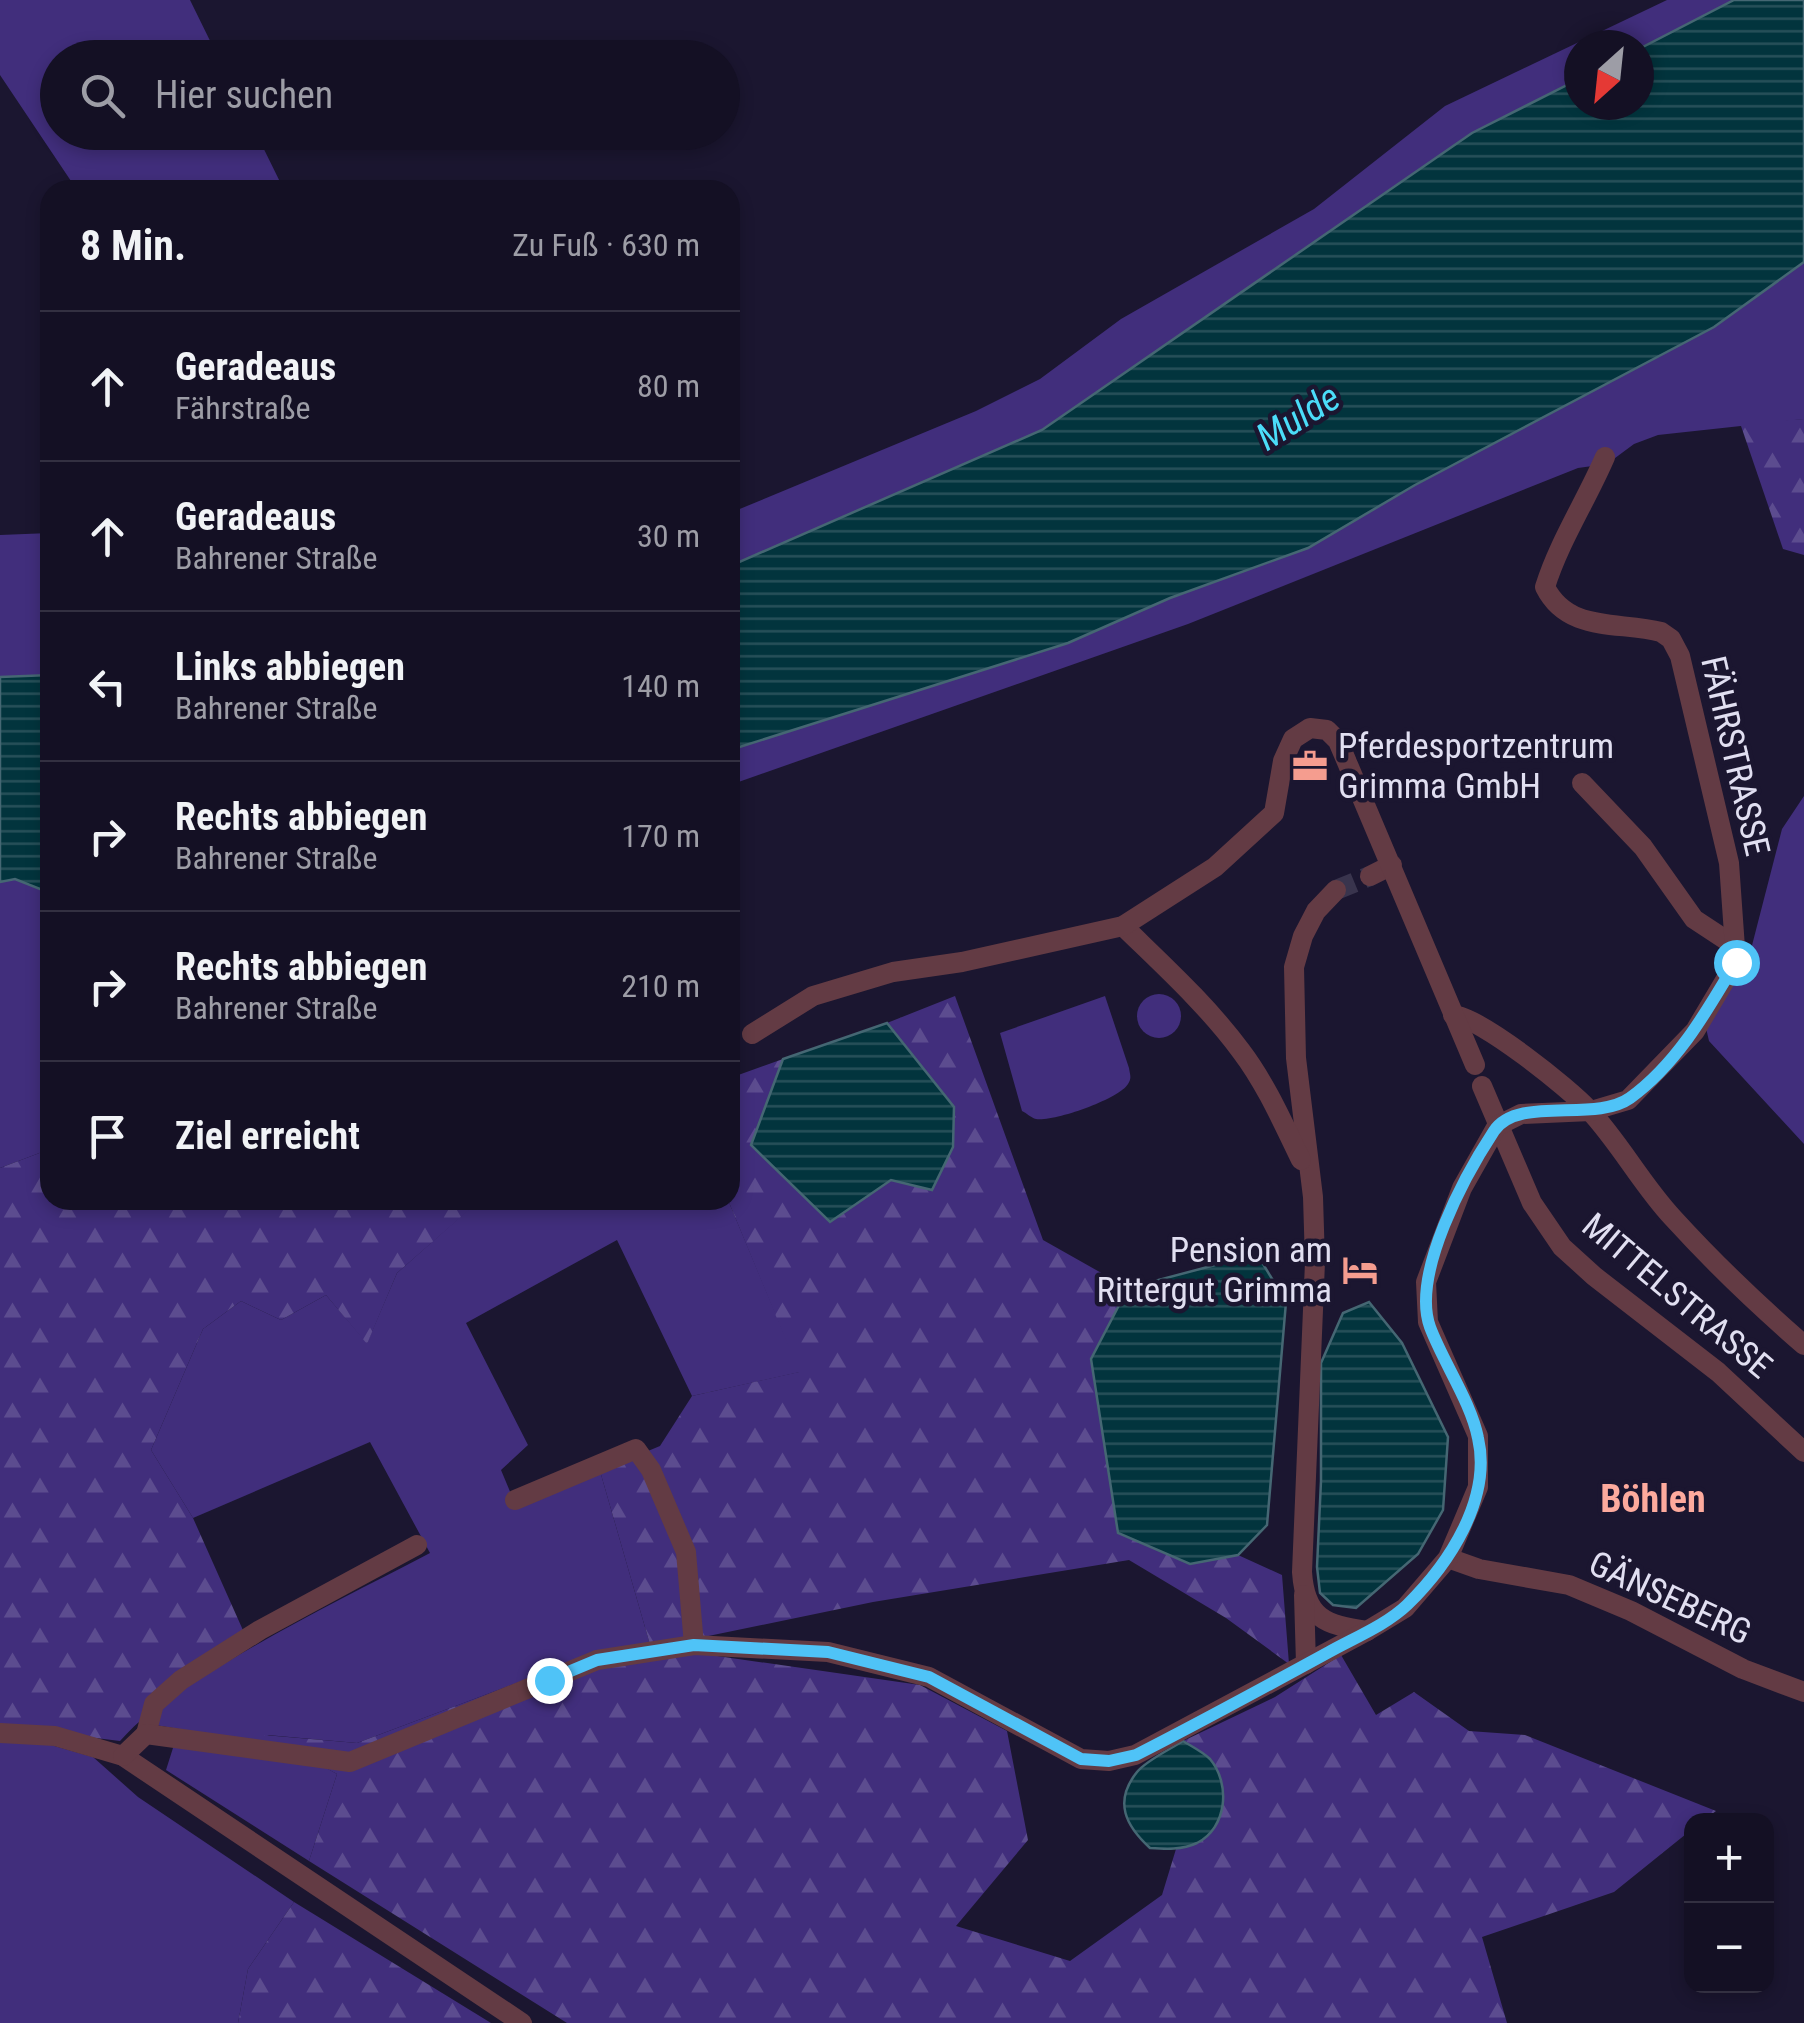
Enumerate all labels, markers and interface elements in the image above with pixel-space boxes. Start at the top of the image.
north arrow [1564,30,1654,120]
search box [40,40,740,150]
icon: search [75,68,130,123]
text: Hier suchen [155,73,333,117]
text: 8 Min. [80,221,186,270]
text: Zu Fuß · 630 m [512,226,700,264]
text: Geradeaus [175,345,336,389]
icon: ahead [80,359,135,414]
text: 80 m [637,367,700,405]
water label: Mulde [1248,375,1348,459]
text: Fährstraße [175,389,311,427]
text: Geradeaus [175,495,336,539]
icon: ahead [80,509,135,564]
text: 30 m [637,517,700,555]
text: Bahrener Straße [175,539,378,577]
text: Links abbiegen [175,645,405,689]
street label: FÄHRSTRASSE [1692,652,1778,860]
icon: left [80,659,135,714]
text: 140 m [621,667,700,705]
text: Bahrener Straße [175,689,378,727]
place label: Pferdesportzentrum Grimma GmbH [1338,726,1614,807]
office icon: Pferdesportzentrum Grimma GmbH [1291,747,1329,785]
text: Rechts abbiegen [175,795,427,839]
icon: right [80,809,135,864]
text: 170 m [621,817,700,855]
text: Bahrener Straße [175,839,378,877]
route start [1714,940,1760,986]
text: Rechts abbiegen [175,945,427,989]
icon: right [80,959,135,1014]
text: 210 m [621,967,700,1005]
text: Bahrener Straße [175,989,378,1027]
icon: arrive [80,1109,135,1164]
text: Ziel erreicht [175,1114,360,1158]
street label: MITTELSTRASSE [1574,1205,1780,1387]
place label: Pension am Rittergut Grimma [1097,1230,1332,1311]
hotel icon: Pension am Rittergut Grimma [1341,1251,1379,1289]
district label: Böhlen [1600,1477,1706,1521]
street label: GÄNSEBERG [1583,1543,1757,1653]
route end [527,1658,573,1704]
map controls [1684,1813,1774,1993]
button: + [1684,1813,1774,1903]
button: − [1684,1903,1774,1993]

